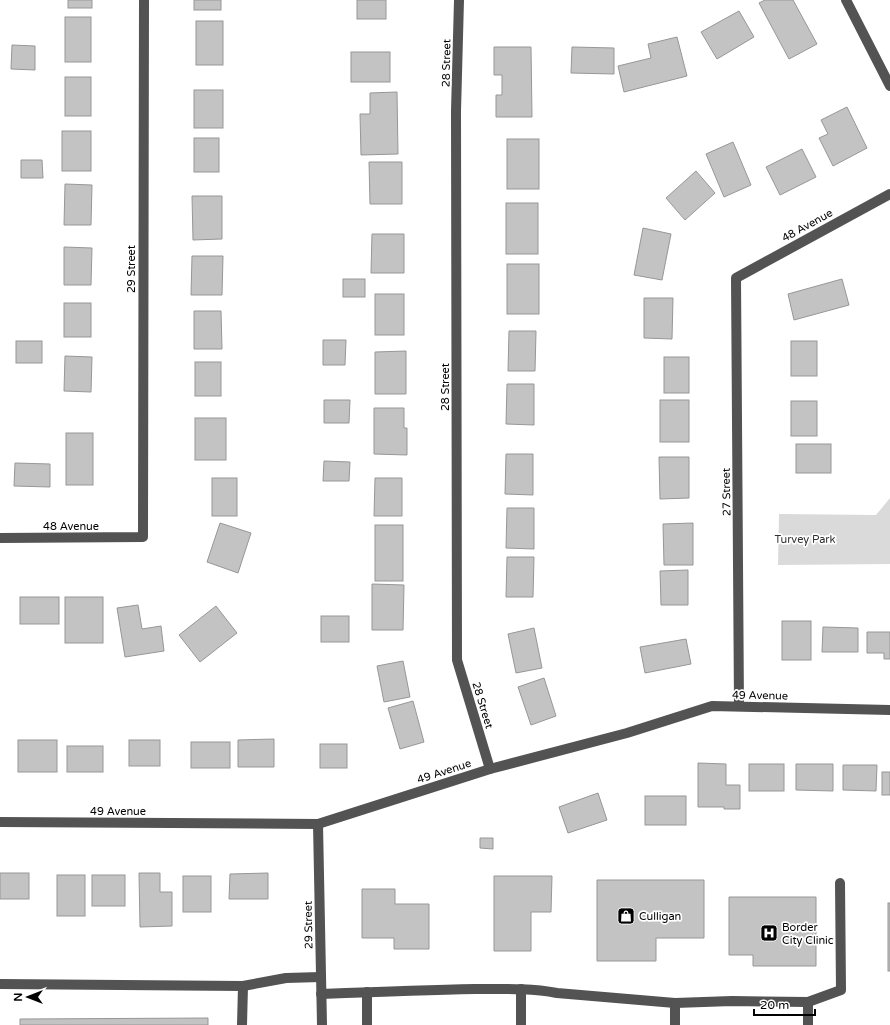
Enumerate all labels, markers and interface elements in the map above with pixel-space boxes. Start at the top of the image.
street label: 28 Street [440,39,453,87]
street label: 48 Avenue [780,206,835,245]
street label: 29 Street [125,245,138,293]
street label: 28 Street [439,363,452,411]
street label: 27 Street [720,468,733,516]
street label: 48 Avenue [43,520,99,533]
park label: Turvey Park [774,533,836,546]
street label: 28 Street [469,680,496,730]
street label: 49 Avenue [732,689,788,702]
street label: 49 Avenue [415,757,473,786]
street label: 49 Avenue [90,805,146,818]
street label: 29 Street [302,901,315,949]
shop icon: Culligan [616,906,636,926]
place label: Culligan [639,910,681,923]
place label: Border City Clinic [782,921,834,947]
hospital icon: Border City Clinic [759,923,779,943]
north arrow [8,977,48,1017]
scale bar [754,991,815,1017]
text: N [12,993,25,1001]
text: 20 m [760,998,789,1012]

